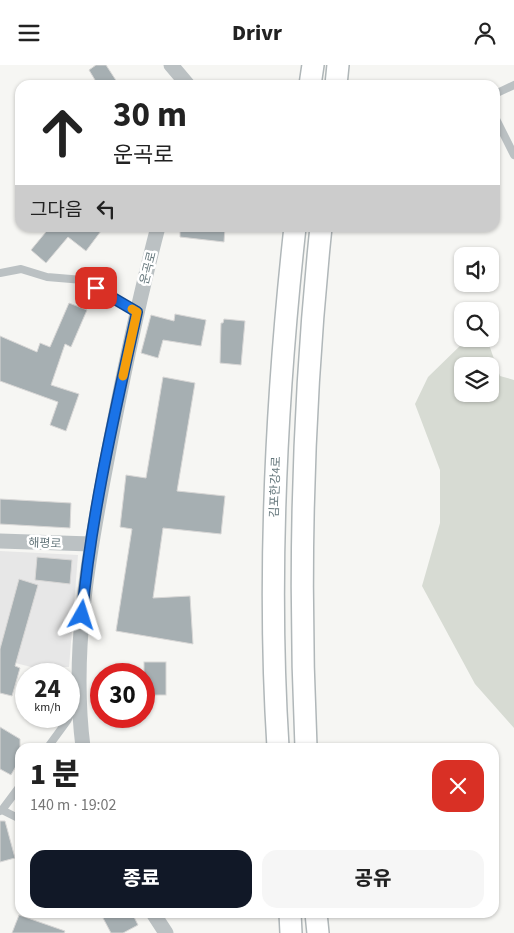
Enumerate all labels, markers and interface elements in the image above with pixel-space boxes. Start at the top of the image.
text: Drivr [232,17,282,49]
icon: menu [15,19,43,47]
icon: person [471,19,499,47]
text: 30 m [113,90,187,140]
icon: ahead [30,100,95,165]
text: 운곡로 [113,139,174,171]
icon: left [92,195,120,223]
text: 그다음 [30,197,82,224]
map controls [454,247,499,402]
button: sound [454,247,499,292]
street label: 운곡로 [136,250,161,286]
pin [75,267,117,309]
icon: arrive [82,274,110,302]
button: search [454,302,499,347]
button: layers [454,357,499,402]
street label: 김포한강4로 [266,456,285,518]
street label: 해평로 [28,534,62,553]
position arrow [55,588,107,640]
speed limit sign: 30 [90,663,155,728]
text: 24 [34,671,61,707]
text: km/h [34,699,61,716]
text: 1 분 [30,753,80,796]
button: close [432,760,484,812]
text: 140 m · 19:02 [30,794,117,816]
button: 종료 [30,850,252,908]
button: 공유 [262,850,484,908]

